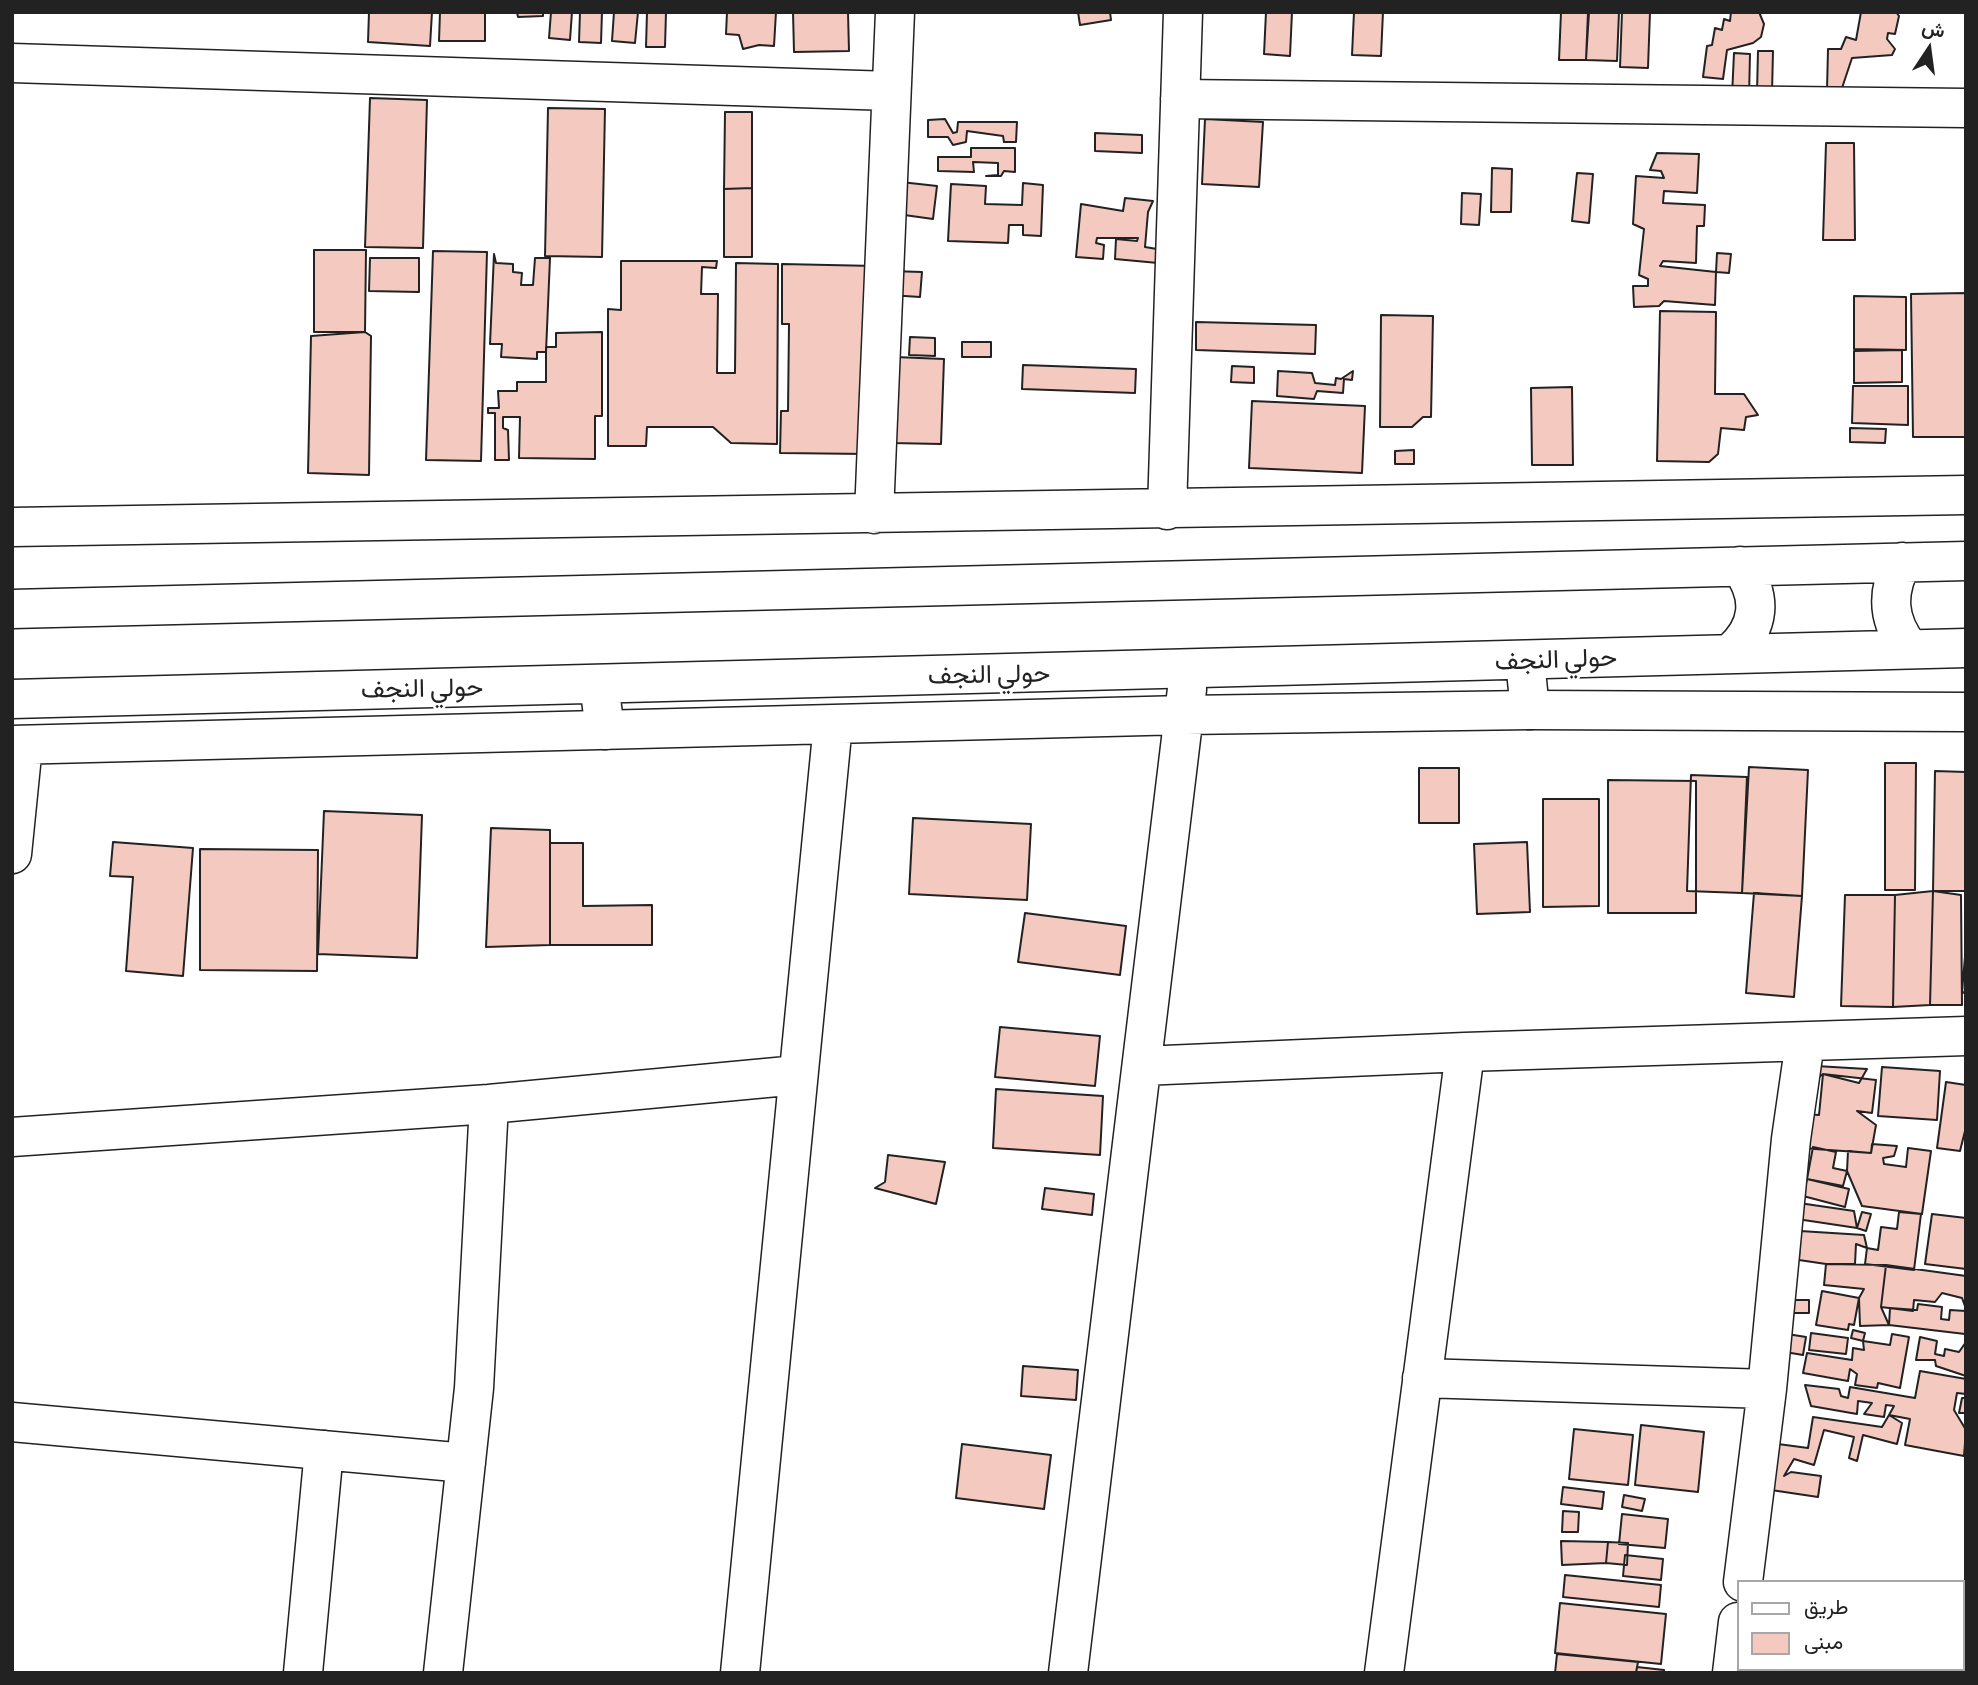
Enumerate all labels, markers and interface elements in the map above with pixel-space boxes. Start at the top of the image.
north arrow [1894,14,1964,84]
text: ش [1920,14,1948,42]
street label: حولي النجف [1494,641,1618,677]
street label: حولي النجف [927,657,1051,691]
street label: حولي النجف [360,671,484,705]
legend [1736,1580,1964,1671]
text: طريق [1804,1593,1849,1618]
text: مبنى [1804,1628,1843,1653]

